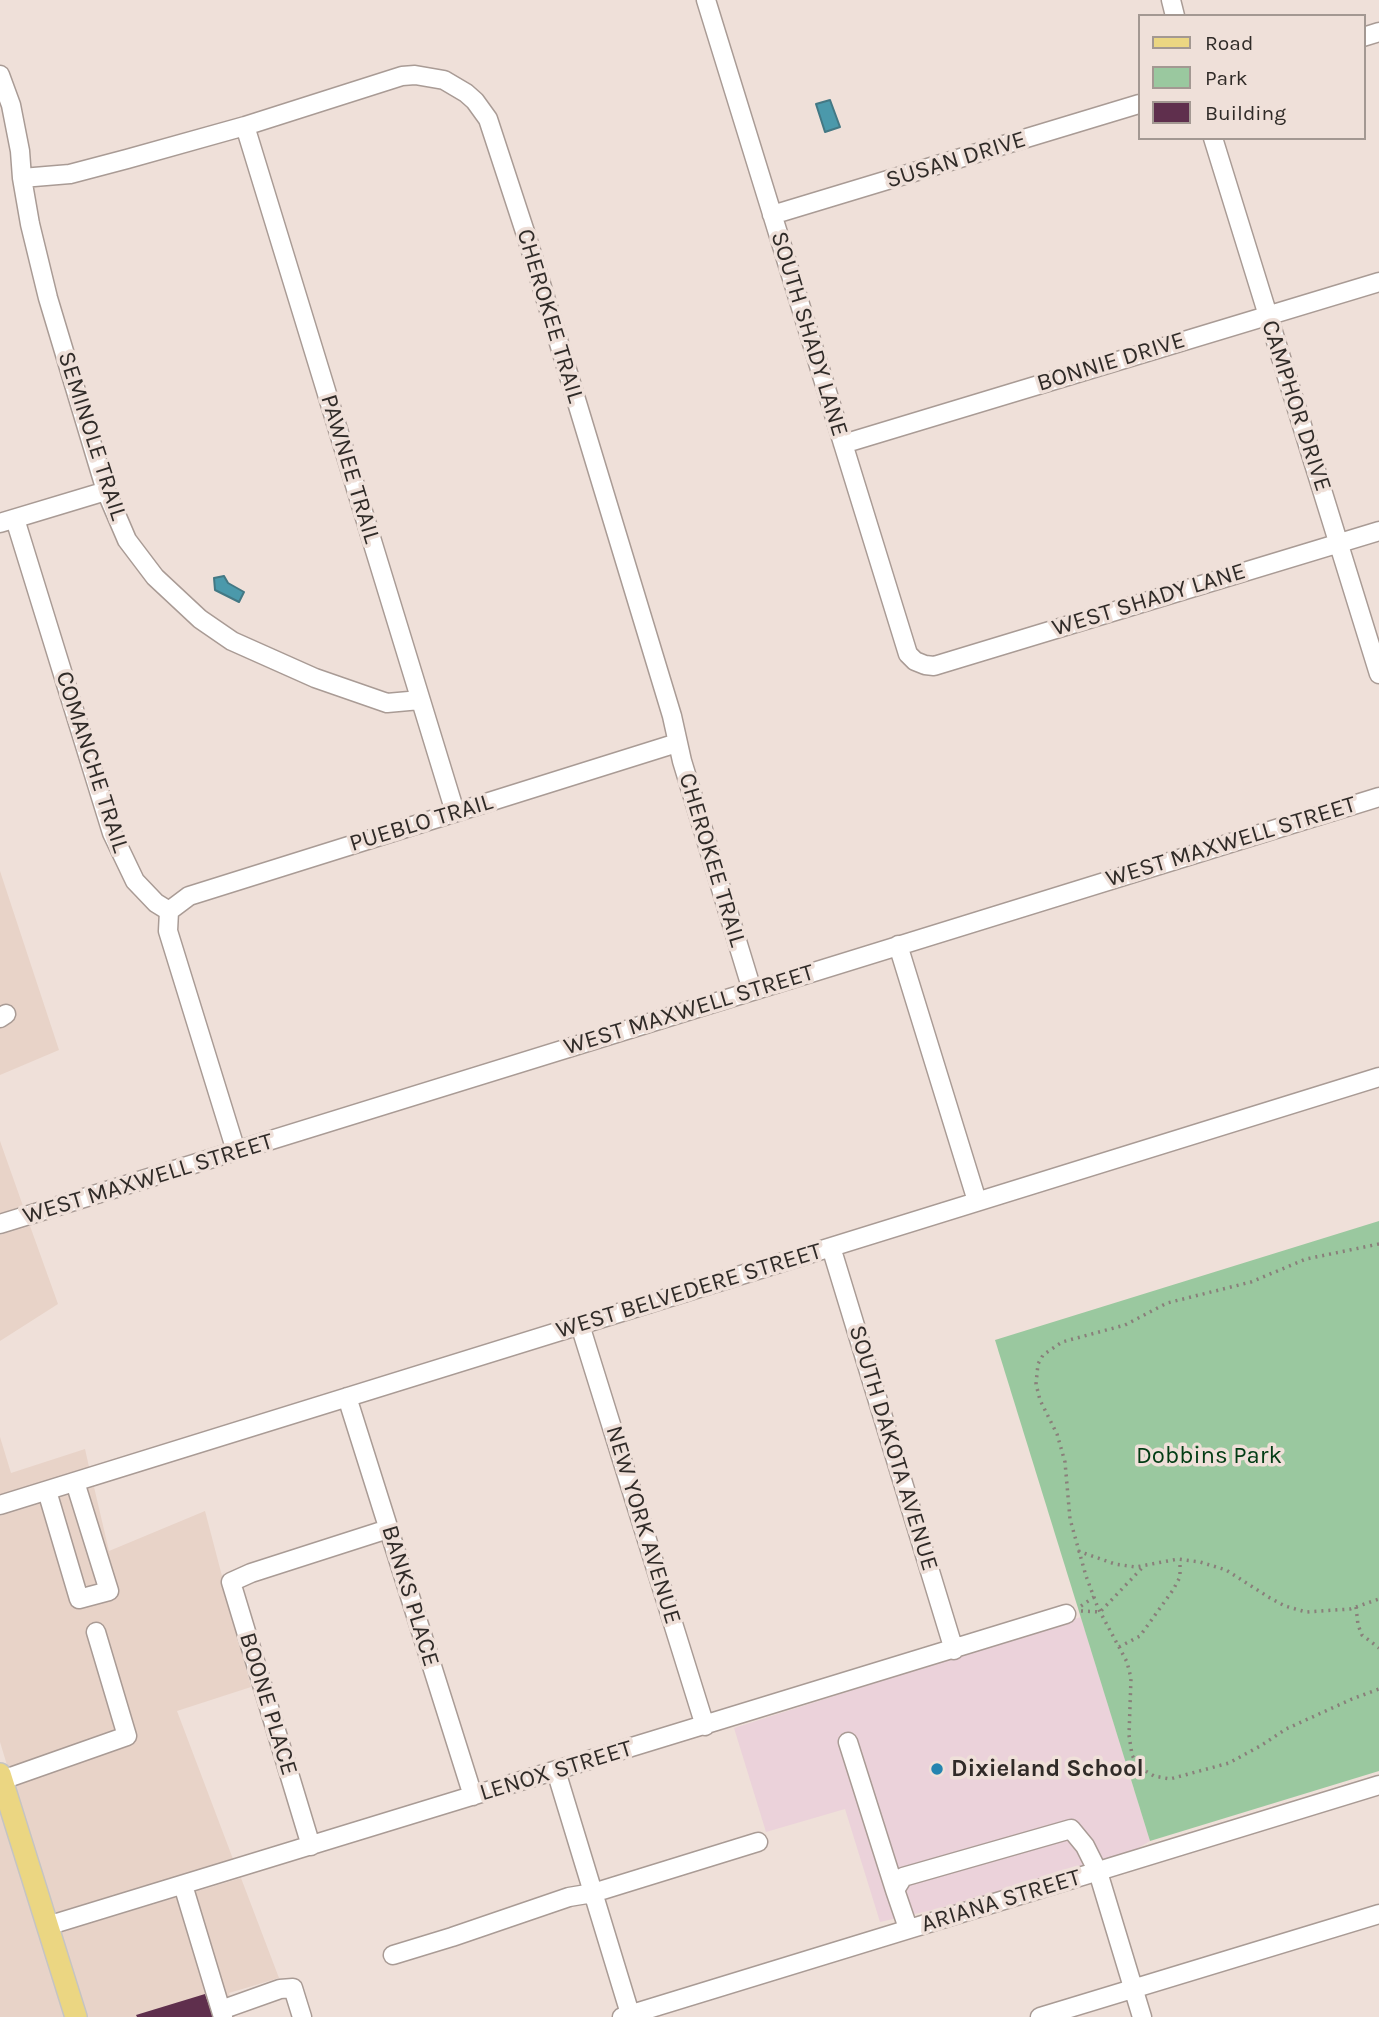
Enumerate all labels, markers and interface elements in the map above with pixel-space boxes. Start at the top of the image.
legend [1138,14,1365,140]
text: Road [1205,31,1253,55]
text: Park [1205,66,1248,90]
text: Building [1205,101,1286,125]
street label: SUSAN DRIVE [883,125,1029,195]
street label: CHEROKEE TRAIL [510,226,590,406]
street label: SOUTH SHADY LANE [764,228,854,440]
street label: CAMPHOR DRIVE [1255,317,1337,495]
street label: BONNIE DRIVE [1033,326,1189,398]
street label: SEMINOLE TRAIL [51,348,133,524]
street label: PAWNEE TRAIL [314,391,386,547]
street label: WEST SHADY LANE [1049,557,1249,643]
street label: COMANCHE TRAIL [49,668,135,856]
street label: CHEROKEE TRAIL [672,770,752,950]
street label: PUEBLO TRAIL [346,788,496,858]
street label: WEST MAXWELL STREET [1102,790,1360,894]
street label: WEST MAXWELL STREET [560,958,818,1062]
street label: WEST MAXWELL STREET [19,1127,277,1231]
street label: WEST BELVEDERE STREET [553,1237,825,1345]
street label: SOUTH DAKOTA AVENUE [842,1322,944,1574]
street label: NEW YORK AVENUE [599,1422,687,1628]
park label: Dobbins Park [1136,1442,1282,1470]
street label: BANKS PLACE [375,1522,445,1670]
street label: BOONE PLACE [233,1629,303,1779]
street label: LENOX STREET [476,1734,636,1808]
place label: Dixieland School [951,1755,1144,1783]
marker: Dixieland School [929,1761,945,1777]
street label: ARIANA STREET [918,1863,1084,1939]

